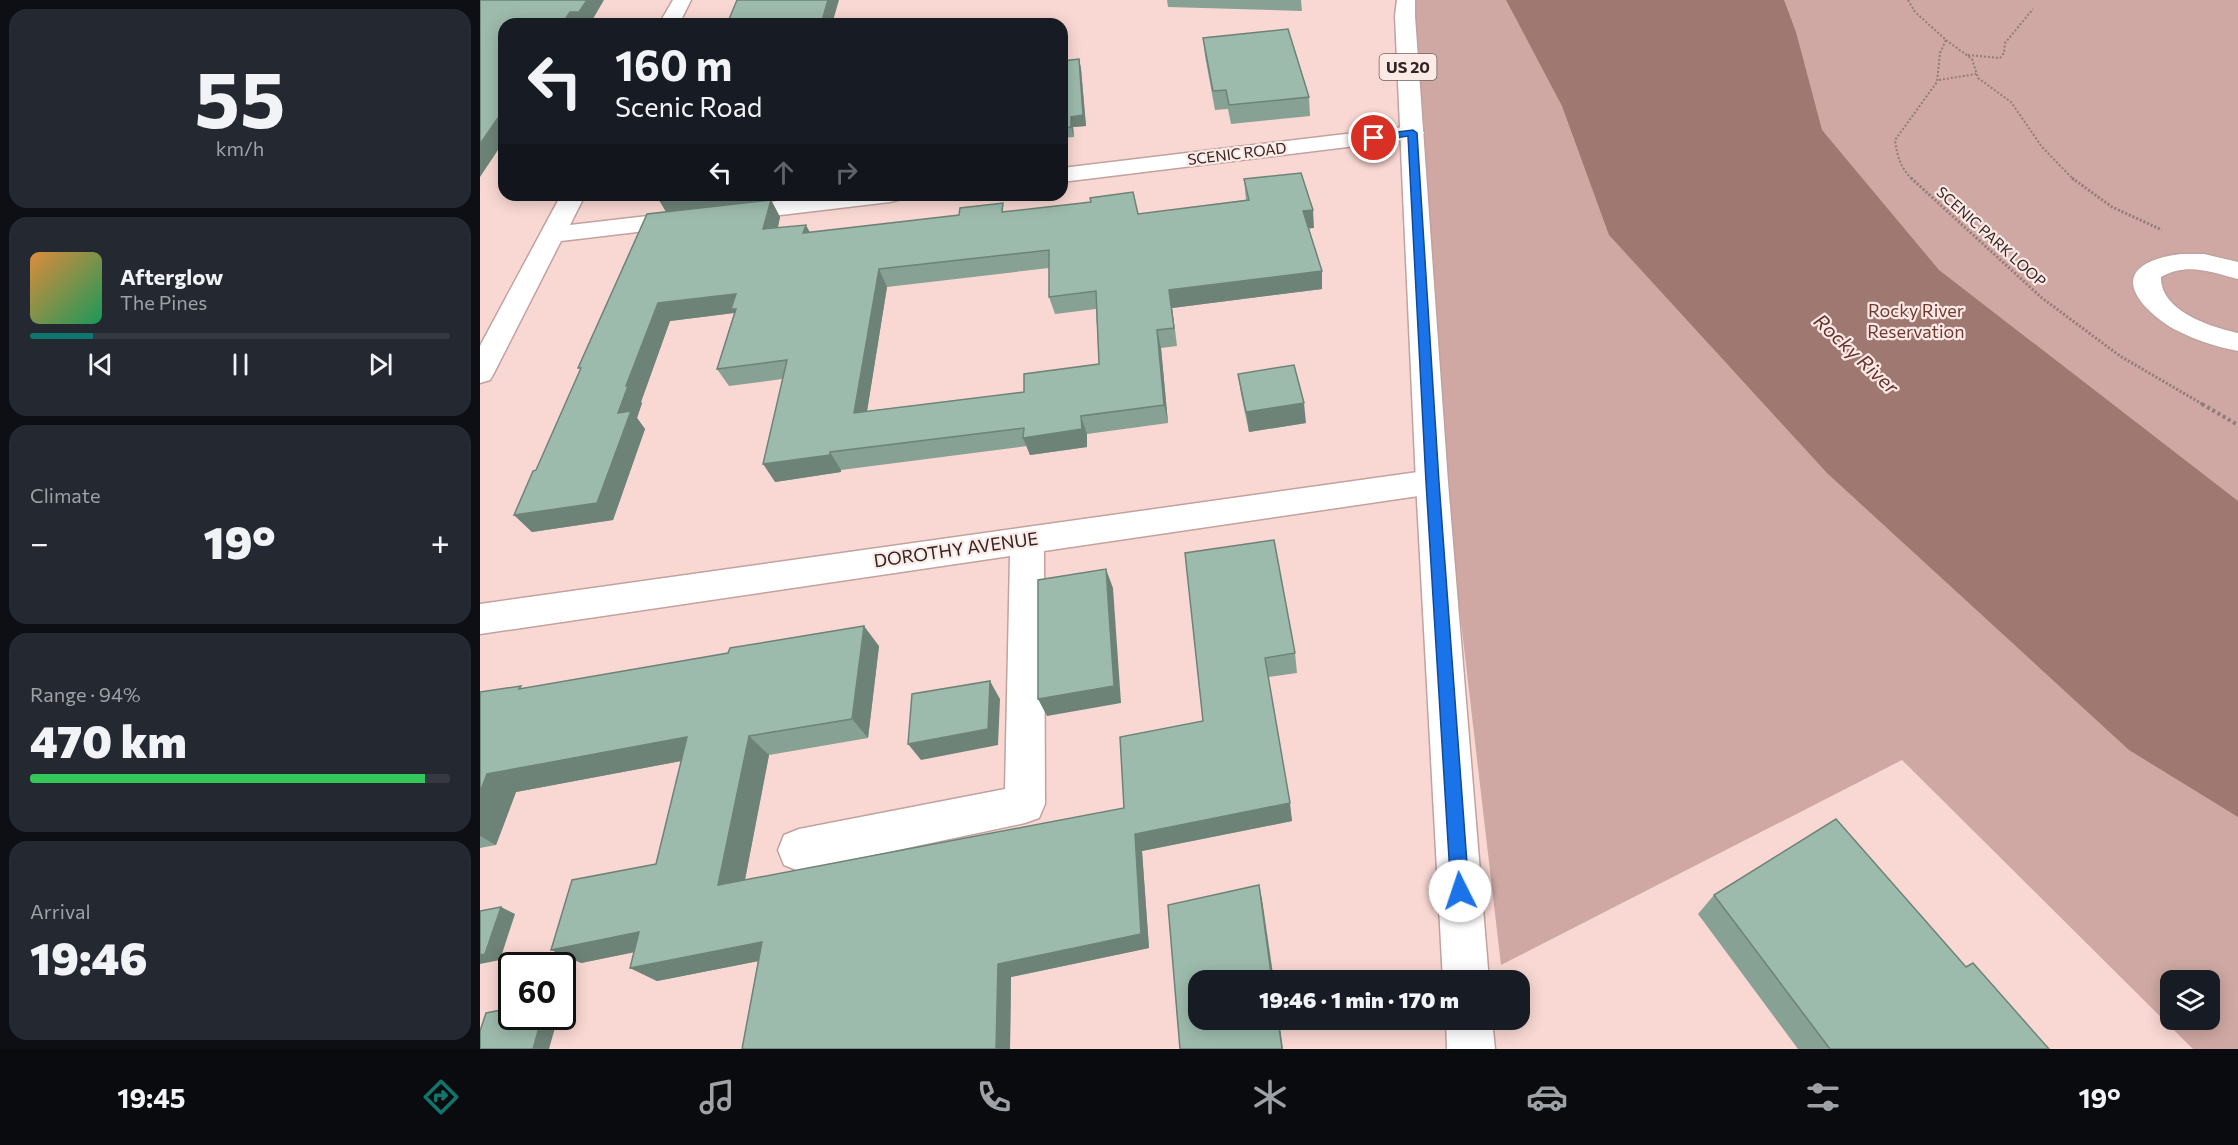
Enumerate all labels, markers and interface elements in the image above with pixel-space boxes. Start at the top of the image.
text: 160 m [615,38,733,90]
icon: left [516,42,594,120]
text: 55 [195,49,285,144]
road number: US 20 [1380,54,1436,80]
text: Scenic Road [615,90,762,123]
pin [1348,112,1399,163]
icon: arrive [1357,121,1390,154]
text: km/h [216,136,264,160]
street label: SCENIC ROAD [1186,138,1287,168]
icon: left [704,156,737,189]
icon: ahead [767,156,800,189]
icon: right [830,156,863,189]
street label: SCENIC PARK LOOP [1933,182,2050,290]
text: Afterglow [120,263,223,290]
text: The Pines [120,290,207,314]
park label: Rocky River Reservation [1867,299,1965,342]
water label: Rocky River [1809,308,1905,399]
icon: previous [84,348,117,381]
icon: pause [224,348,257,381]
icon: next [364,348,397,381]
text: Climate [30,483,100,507]
text: 19° [204,513,276,568]
text: − [30,521,49,562]
text: + [431,521,450,562]
street label: DOROTHY AVENUE [872,527,1039,571]
text: Range · 94% [30,682,141,706]
text: 470 km [30,712,187,767]
position arrow [1428,859,1492,923]
text: Arrival [30,899,91,923]
text: 19:46 [30,929,148,984]
speed limit sign: 60 [498,952,576,1030]
map controls [2160,970,2220,1030]
button: layers [2160,970,2220,1030]
text: 19:46 · 1 min · 170 m [1259,986,1459,1013]
icon: directions [420,1076,462,1118]
icon: music [696,1076,738,1118]
icon: phone [973,1076,1015,1118]
icon: climate [1249,1076,1291,1118]
icon: car [1526,1076,1568,1118]
icon: filters [1802,1076,1844,1118]
text: 19:45 [117,1081,186,1114]
text: 19° [2078,1081,2121,1114]

